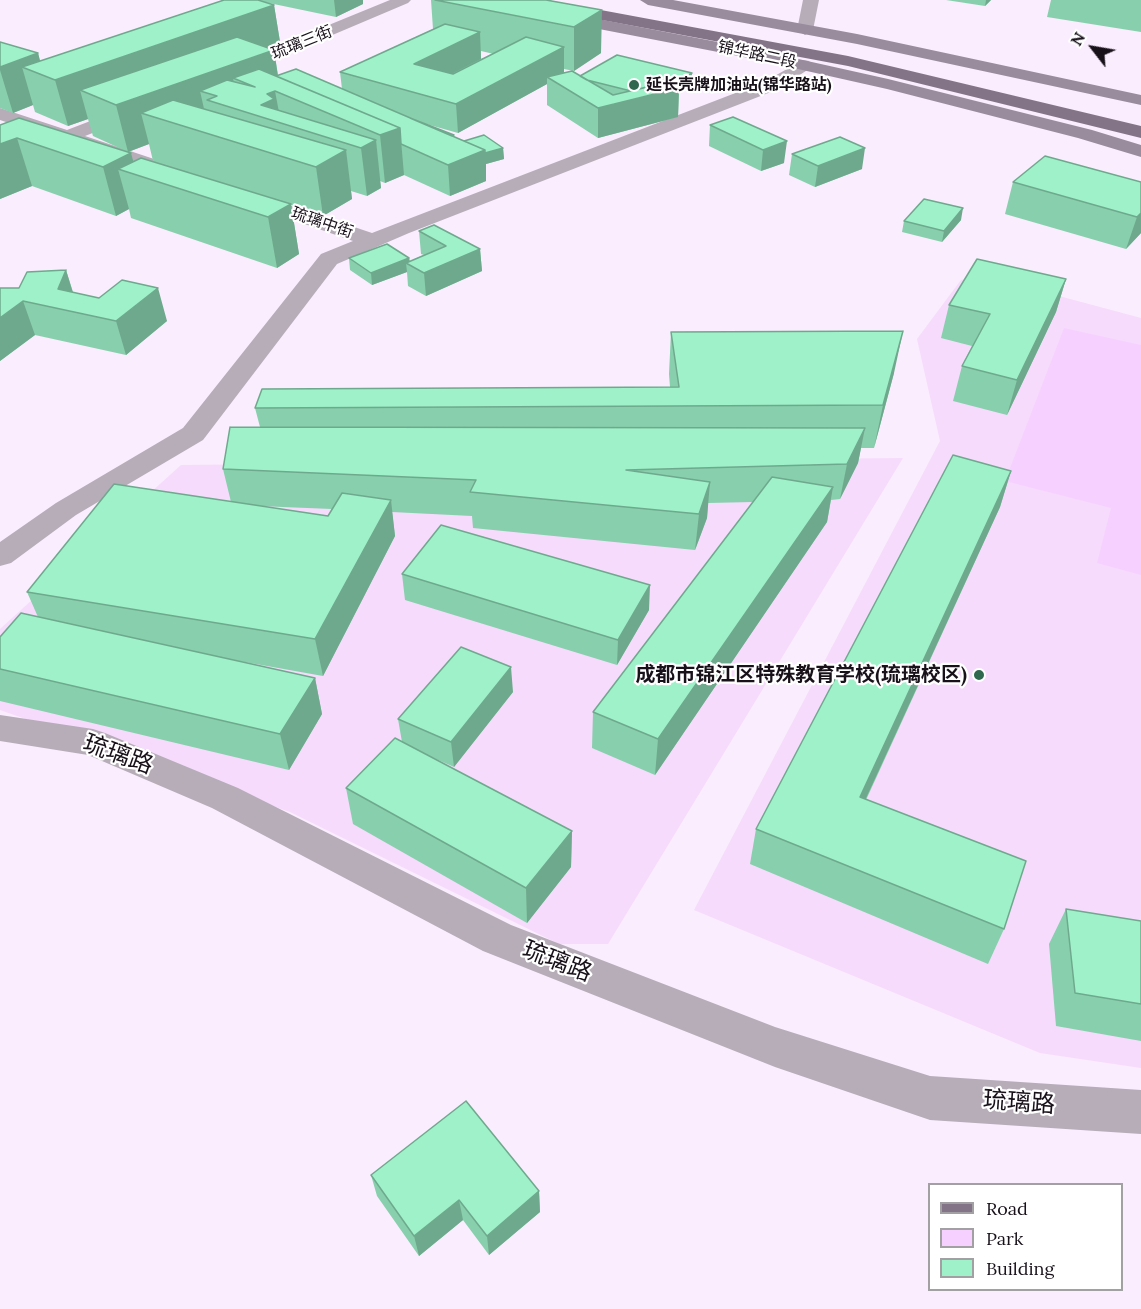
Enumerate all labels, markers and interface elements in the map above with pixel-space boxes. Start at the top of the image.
north arrow [1063,18,1123,78]
street label: 琉璃三街 [269,22,335,64]
text: N [1066,28,1089,49]
street label: 锦华路二段 [716,37,798,73]
place label: 延长壳牌加油站(锦华路站) [646,75,831,95]
marker: 延长壳牌加油站(锦华路站) [627,78,641,92]
street label: 琉璃中街 [289,204,355,242]
place label: 成都市锦江区特殊教育学校(琉璃校区) [635,663,967,687]
marker: 成都市锦江区特殊教育学校(琉璃校区) [972,668,986,682]
street label: 琉璃路 [79,729,157,781]
street label: 琉璃路 [518,936,596,988]
street label: 琉璃路 [982,1086,1056,1120]
legend [928,1183,1123,1291]
text: Road [986,1197,1028,1220]
text: Park [986,1227,1023,1250]
text: Building [986,1257,1054,1280]

